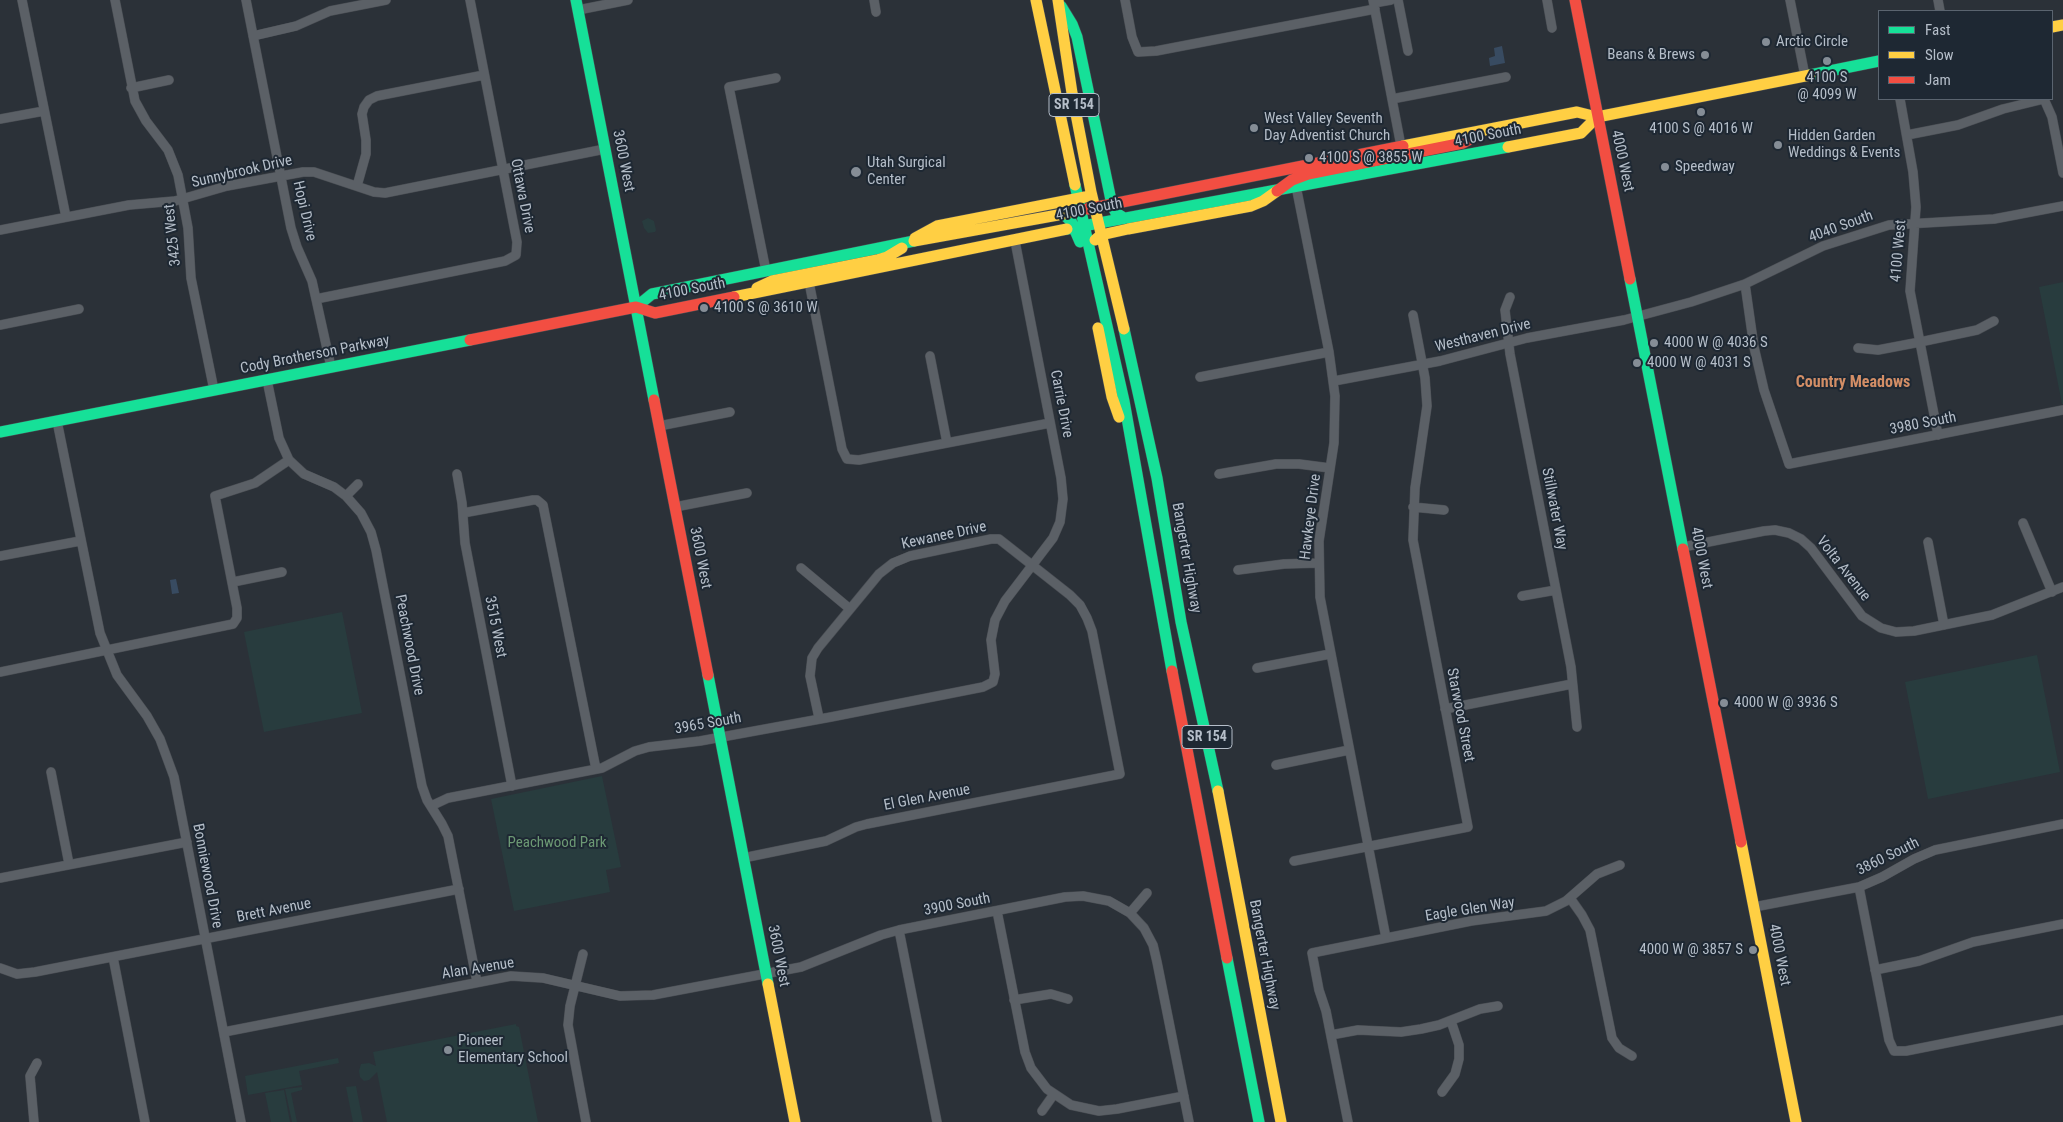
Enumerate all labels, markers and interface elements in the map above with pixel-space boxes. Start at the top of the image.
legend [1878,10,2053,100]
text: Fast [1925,21,1950,39]
place label: Arctic Circle [1776,33,1848,51]
marker: Arctic Circle [1760,36,1772,48]
place label: Beans & Brews [1607,46,1695,64]
text: Slow [1925,46,1954,64]
marker: Beans & Brews [1699,49,1711,61]
marker: 4100 S @ 4099 W [1821,55,1833,67]
place label: 4100 S @ 4099 W [1797,69,1857,104]
text: Jam [1925,71,1951,89]
road number: SR 154 [1049,94,1099,116]
marker: 4100 S @ 4016 W [1695,106,1707,118]
place label: West Valley Seventh Day Adventist Church [1264,110,1390,145]
place label: 4100 S @ 4016 W [1649,120,1753,138]
street label: 4100 South [1453,121,1523,151]
marker: West Valley Seventh Day Adventist Church [1248,122,1260,134]
place label: Hidden Garden Weddings & Events [1788,127,1900,162]
street label: 3600 West [608,129,638,193]
street label: 4000 West [1607,129,1637,193]
marker: Hidden Garden Weddings & Events [1772,139,1784,151]
place label: 4100 S @ 3855 W [1319,149,1423,167]
street label: Sunnybrook Drive [190,152,294,192]
marker: 4100 S @ 3855 W [1303,152,1315,164]
place label: Utah Surgical Center [867,154,946,189]
street label: Ottawa Drive [506,157,538,235]
place label: Speedway [1675,158,1735,176]
marker: Speedway [1659,161,1671,173]
marker: Utah Surgical Center [849,165,863,179]
street label: Hopi Drive [288,179,320,243]
street label: 4100 South [1054,195,1124,225]
street label: 3425 West [161,203,185,267]
street label: 4040 South [1806,207,1876,247]
street label: 4100 West [1887,219,1911,283]
street label: 4100 South [657,275,727,305]
place label: 4100 S @ 3610 W [714,299,818,317]
marker: 4100 S @ 3610 W [698,302,710,314]
street label: Westhaven Drive [1433,315,1533,357]
street label: Cody Brotherson Parkway [239,332,391,378]
place label: 4000 W @ 4036 S [1664,334,1768,352]
marker: 4000 W @ 4036 S [1648,337,1660,349]
place label: 4000 W @ 4031 S [1647,354,1751,372]
marker: 4000 W @ 4031 S [1631,357,1643,369]
street label: Carrie Drive [1046,369,1076,439]
district label: Country Meadows [1796,373,1910,393]
street label: 3980 South [1888,409,1958,439]
street label: Stillwater Way [1537,466,1571,552]
street label: Hawkeye Drive [1297,473,1325,561]
street label: Bangerter Highway [1167,501,1205,615]
street label: Kewanee Drive [900,518,988,554]
street label: 3600 West [685,526,715,590]
street label: 4000 West [1686,526,1716,590]
street label: Volta Avenue [1812,533,1874,605]
street label: Peachwood Drive [390,593,428,697]
street label: 3515 West [480,595,510,659]
street label: Starwood Street [1442,667,1478,763]
place label: 4000 W @ 3936 S [1734,694,1838,712]
marker: 4000 W @ 3936 S [1718,697,1730,709]
street label: 3965 South [673,709,743,739]
road number: SR 154 [1182,726,1232,749]
street label: El Glen Avenue [882,781,972,815]
street label: Bonniewood Drive [188,822,226,930]
park label: Peachwood Park [507,834,607,852]
street label: 3860 South [1854,834,1922,880]
street label: 3900 South [922,890,992,920]
street label: Eagle Glen Way [1424,894,1516,926]
street label: Brett Avenue [235,895,313,927]
street label: Bangerter Highway [1244,898,1284,1012]
street label: 4000 West [1764,923,1794,987]
street label: 3600 West [763,924,793,988]
place label: 4000 W @ 3857 S [1639,941,1743,959]
marker: 4000 W @ 3857 S [1747,944,1759,956]
street label: Alan Avenue [440,954,516,984]
place label: Pioneer Elementary School [458,1032,568,1067]
marker: Pioneer Elementary School [442,1044,454,1056]

